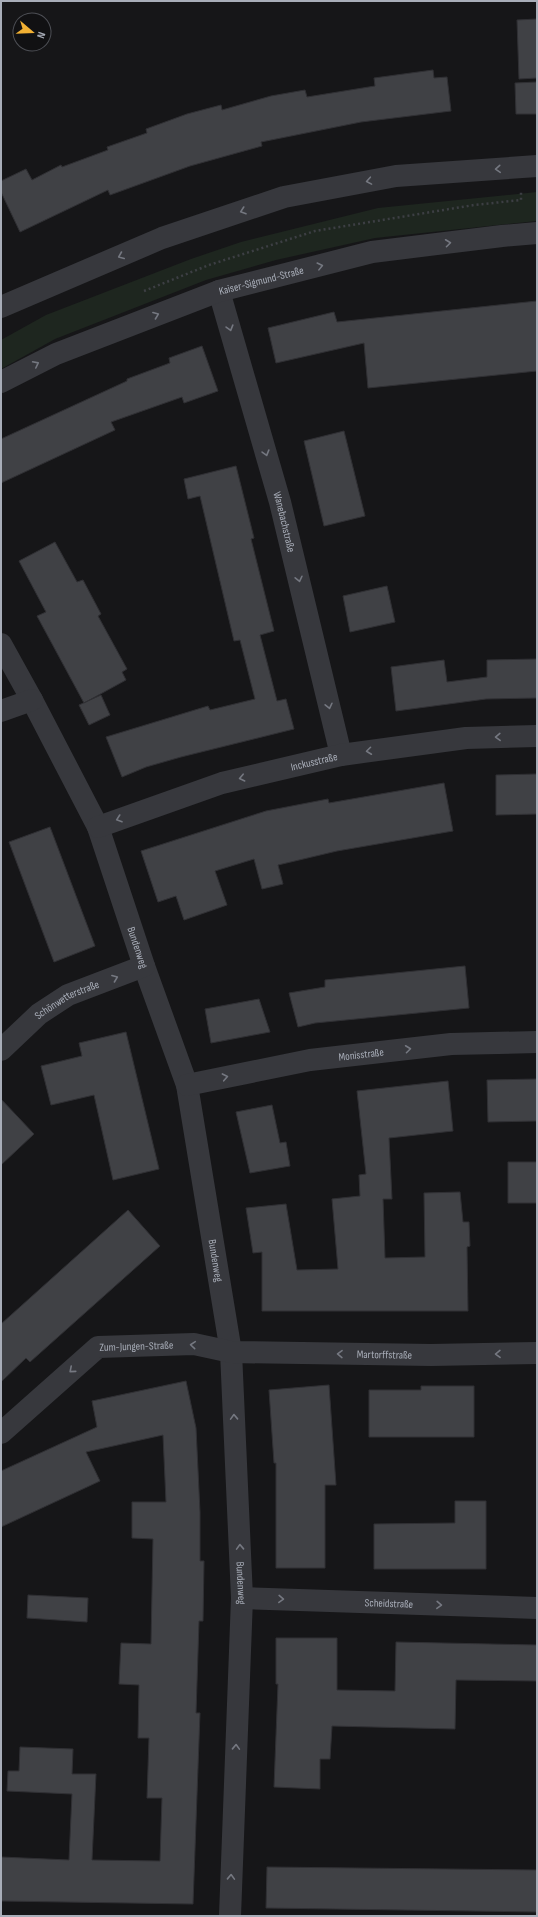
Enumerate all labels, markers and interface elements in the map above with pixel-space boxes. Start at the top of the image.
north arrow [12,12,52,52]
text: N [34,30,48,40]
one-way arrow [495,164,501,173]
one-way arrow [366,176,372,185]
one-way arrow [239,206,246,214]
one-way arrow [445,238,451,247]
one-way arrow [117,251,124,259]
one-way arrow [317,262,323,270]
street label: Kaiser-Sigmund-Straße [217,263,305,297]
one-way arrow [152,312,159,320]
one-way arrow [225,325,234,332]
one-way arrow [31,362,39,369]
one-way arrow [261,450,270,457]
street label: Wanebachstraße [271,490,298,553]
one-way arrow [294,576,302,582]
one-way arrow [324,702,333,709]
one-way arrow [495,733,501,742]
one-way arrow [366,746,372,755]
street label: Inckusstraße [289,750,339,773]
one-way arrow [239,774,245,782]
one-way arrow [115,815,122,823]
street label: Bundenweg [125,925,151,970]
one-way arrow [111,974,118,982]
street label: Schönwetterstraße [32,977,101,1021]
street label: Monisstraße [338,1045,384,1063]
one-way arrow [405,1045,412,1054]
one-way arrow [222,1074,228,1082]
street label: Bundenweg [206,1238,226,1283]
street label: Zum-Jungen-Straße [99,1338,173,1353]
one-way arrow [190,1340,196,1349]
street label: Martorffstraße [357,1347,412,1361]
one-way arrow [337,1350,343,1358]
one-way arrow [495,1350,501,1358]
one-way arrow [69,1365,77,1373]
one-way arrow [230,1414,238,1420]
one-way arrow [235,1544,244,1550]
street label: Bundenweg [234,1561,249,1605]
one-way arrow [278,1595,284,1603]
street label: Scheidstraße [364,1596,413,1610]
one-way arrow [436,1601,442,1609]
one-way arrow [232,1744,240,1750]
one-way arrow [227,1874,236,1880]

